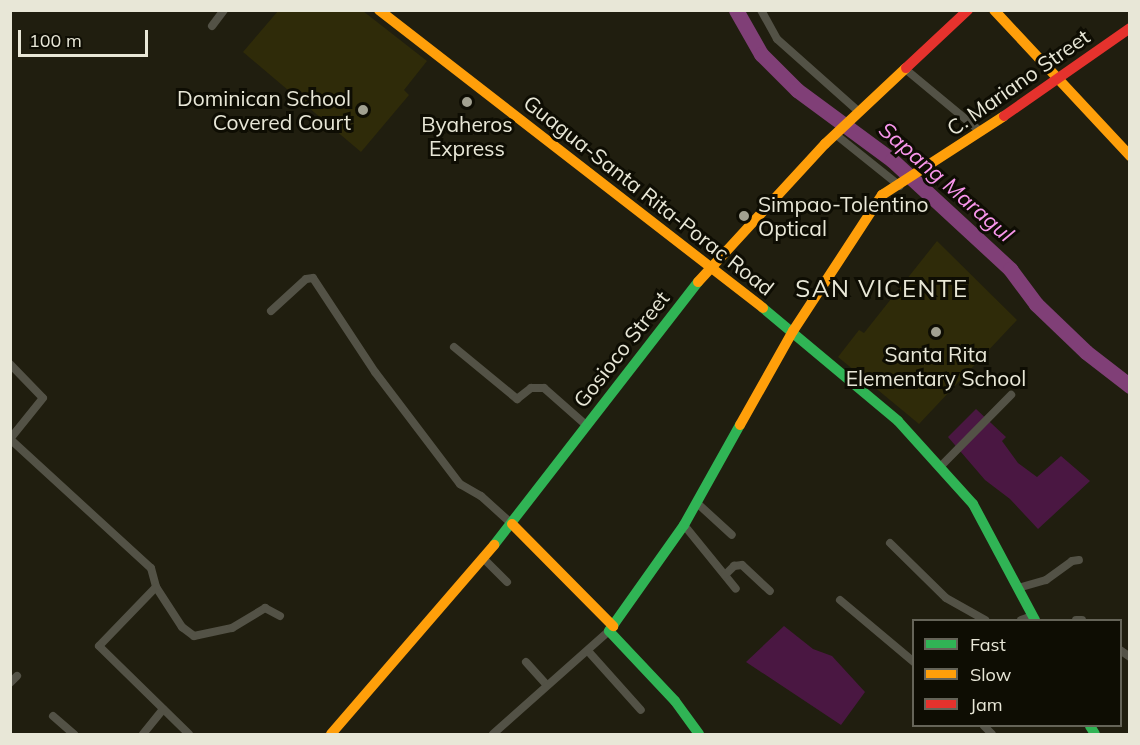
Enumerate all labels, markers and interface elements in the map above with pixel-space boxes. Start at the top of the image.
scale bar [21,18,152,56]
street label: C. Mariano Street [942,23,1094,141]
text: 100 m [29,29,82,52]
place label: Dominican School Covered Court [177,85,351,135]
street label: Guagua-Santa Rita-Porac Road [519,89,779,301]
marker: Byaheros Express [460,95,474,109]
marker: Dominican School Covered Court [356,103,370,117]
place label: Byaheros Express [421,111,513,161]
water label: Sapang Maragul [873,116,1019,248]
place label: Simpao-Tolentino Optical [758,191,928,241]
marker: Simpao-Tolentino Optical [735,207,753,225]
district label: SAN VICENTE [795,275,969,303]
street label: Gosioco Street [568,286,674,412]
marker: Santa Rita Elementary School [929,325,943,339]
place label: Santa Rita Elementary School [846,341,1026,391]
legend [912,619,1122,727]
text: Fast [970,633,1006,656]
text: Slow [970,663,1011,686]
text: Jam [970,693,1003,716]

